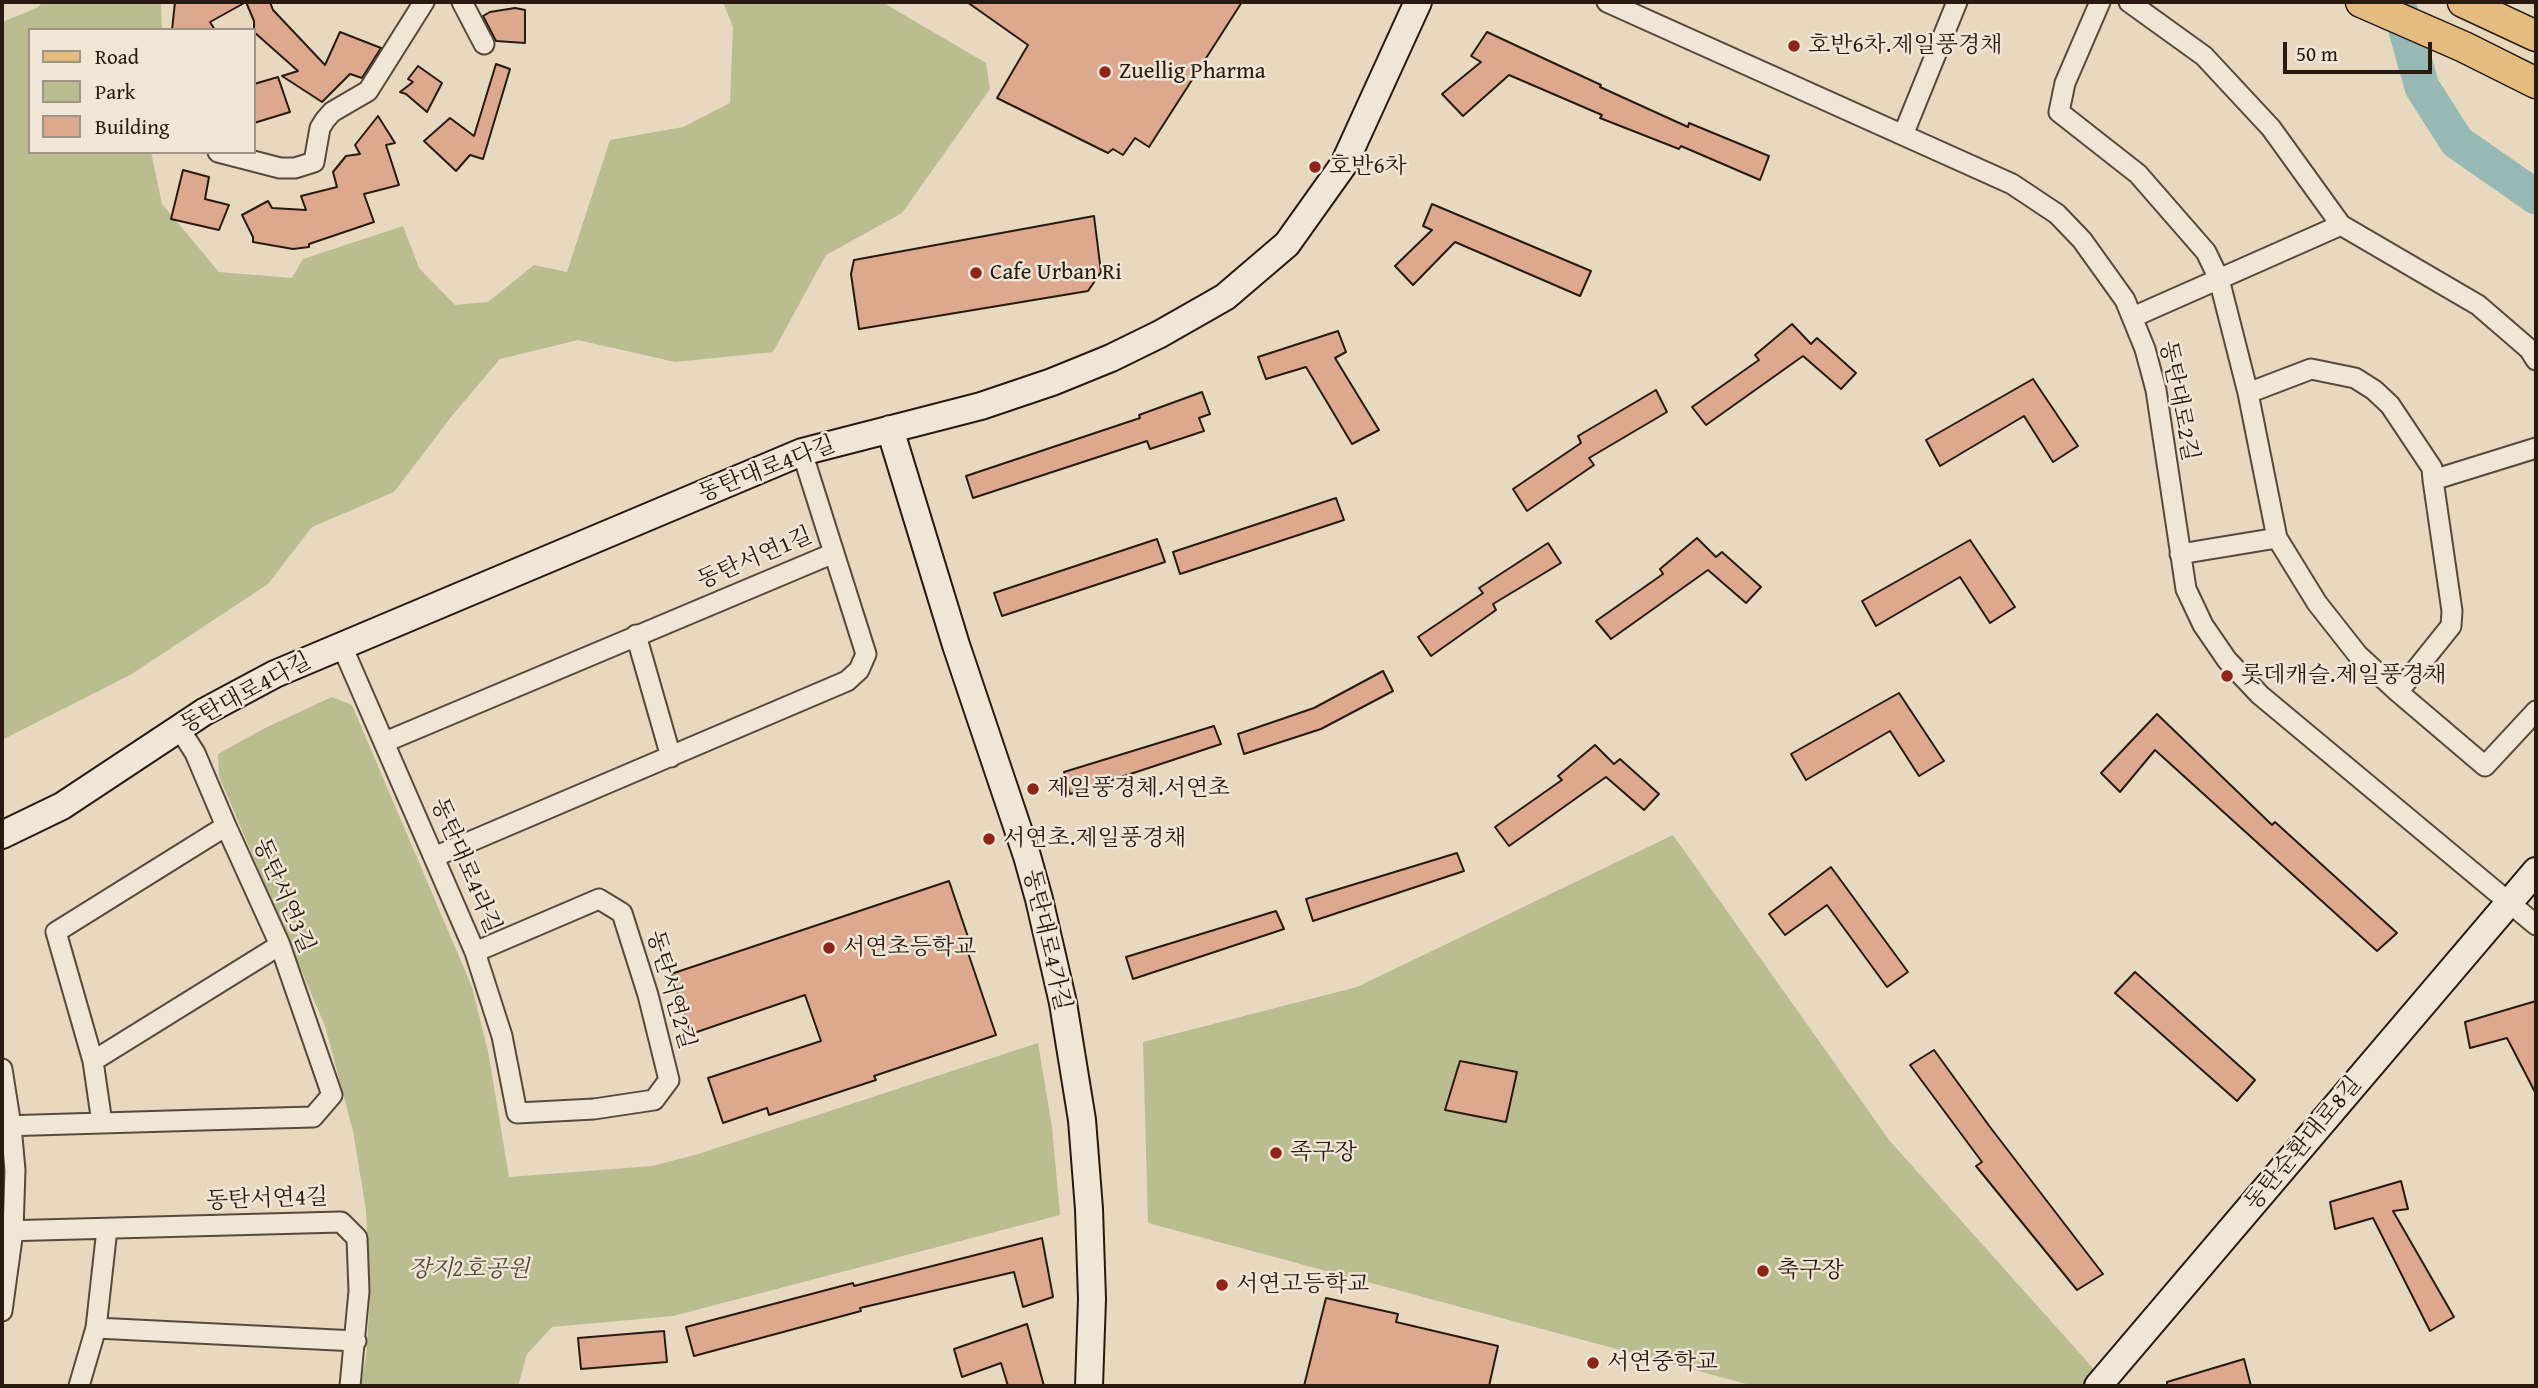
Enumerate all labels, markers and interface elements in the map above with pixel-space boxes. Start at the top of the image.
legend [28,28,256,154]
scale bar [2286,28,2435,72]
place label: 호반6차.제일풍경채 [1808,32,2002,60]
marker: 호반6차.제일풍경채 [1786,38,1802,54]
text: 50 m [2296,38,2338,69]
text: Road [95,41,139,72]
place label: Zuellig Pharma [1119,58,1266,86]
marker: Zuellig Pharma [1097,64,1113,80]
text: Park [95,76,136,107]
text: Building [95,111,169,142]
place label: 호반6차 [1329,153,1407,181]
marker: 호반6차 [1307,159,1323,175]
place label: Cafe Urban Ri [990,259,1122,287]
marker: Cafe Urban Ri [968,265,984,281]
street label: 동탄대로2길 [2153,338,2203,464]
street label: 동탄대로4다길 [695,431,839,509]
street label: 동탄서연1길 [693,522,817,596]
street label: 동탄대로4다길 [176,648,316,740]
place label: 롯데캐슬.제일풍경채 [2241,662,2447,690]
marker: 롯데캐슬.제일풍경채 [2219,668,2235,684]
place label: 제일풍경체.서연초 [1047,775,1230,803]
marker: 제일풍경체.서연초 [1025,781,1041,797]
street label: 동탄대로4라길 [424,794,506,938]
place label: 서연초.제일풍경채 [1003,825,1186,853]
marker: 서연초.제일풍경채 [981,831,997,847]
street label: 동탄서연3길 [246,834,320,958]
street label: 동탄대로4가길 [1016,867,1076,1013]
street label: 동탄서연2길 [640,927,700,1053]
place label: 서연초등학교 [843,934,976,962]
marker: 서연초등학교 [821,940,837,956]
street label: 동탄순환대로8길 [2240,1071,2368,1217]
place label: 족구장 [1290,1139,1357,1167]
marker: 족구장 [1268,1145,1284,1161]
street label: 동탄서연4길 [205,1184,329,1216]
park label: 장지2호공원 [409,1256,529,1284]
place label: 축구장 [1777,1257,1844,1285]
marker: 축구장 [1755,1263,1771,1279]
place label: 서연고등학교 [1236,1271,1369,1299]
marker: 서연고등학교 [1214,1277,1230,1293]
place label: 서연중학교 [1607,1349,1718,1377]
marker: 서연중학교 [1585,1355,1601,1371]

